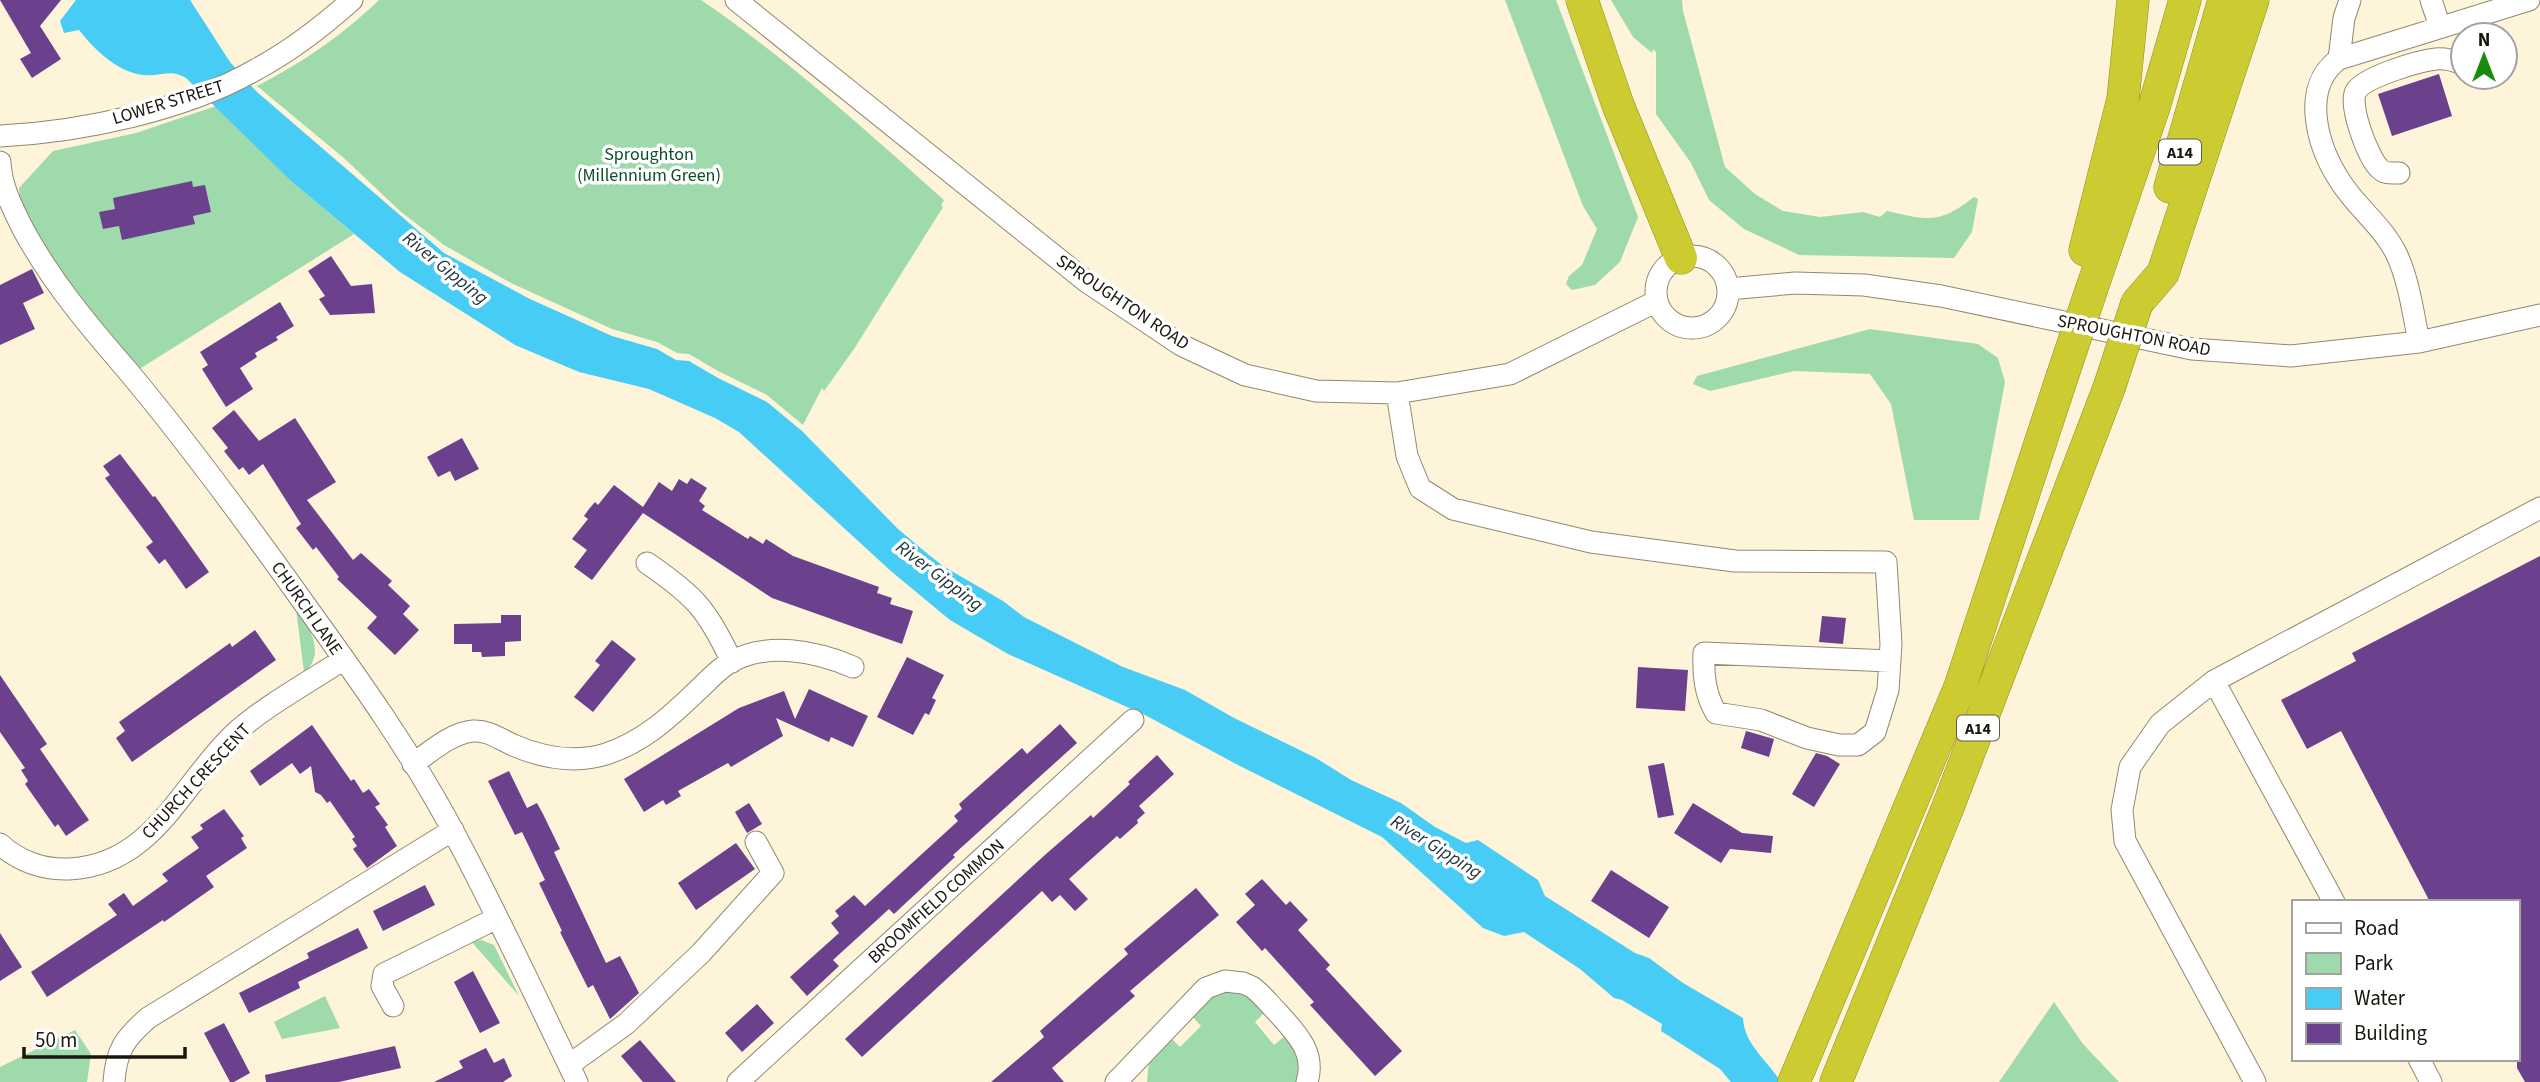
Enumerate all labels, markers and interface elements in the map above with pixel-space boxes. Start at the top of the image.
north arrow [2449,21,2519,91]
text: N [2478,27,2490,54]
street label: LOWER STREET [109,74,227,131]
road number: A14 [2159,140,2201,164]
park label: Sproughton (Millennium Green) [577,142,721,188]
water label: River Gipping [396,225,494,311]
street label: SPROUGHTON ROAD [1051,249,1194,356]
street label: SPROUGHTON ROAD [2055,308,2213,363]
water label: River Gipping [890,534,989,618]
street label: CHURCH LANE [265,556,348,660]
road number: A14 [1957,716,1999,740]
street label: CHURCH CRESCENT [136,718,257,845]
water label: River Gipping [1385,808,1487,886]
street label: BROOMFIELD COMMON [863,833,1010,969]
legend [2292,900,2519,1061]
text: Road [2354,913,2399,943]
text: Park [2354,948,2394,978]
text: Water [2354,983,2406,1013]
scale bar [24,1016,186,1060]
text: Building [2354,1018,2428,1048]
text: 50 m [35,1025,77,1055]

